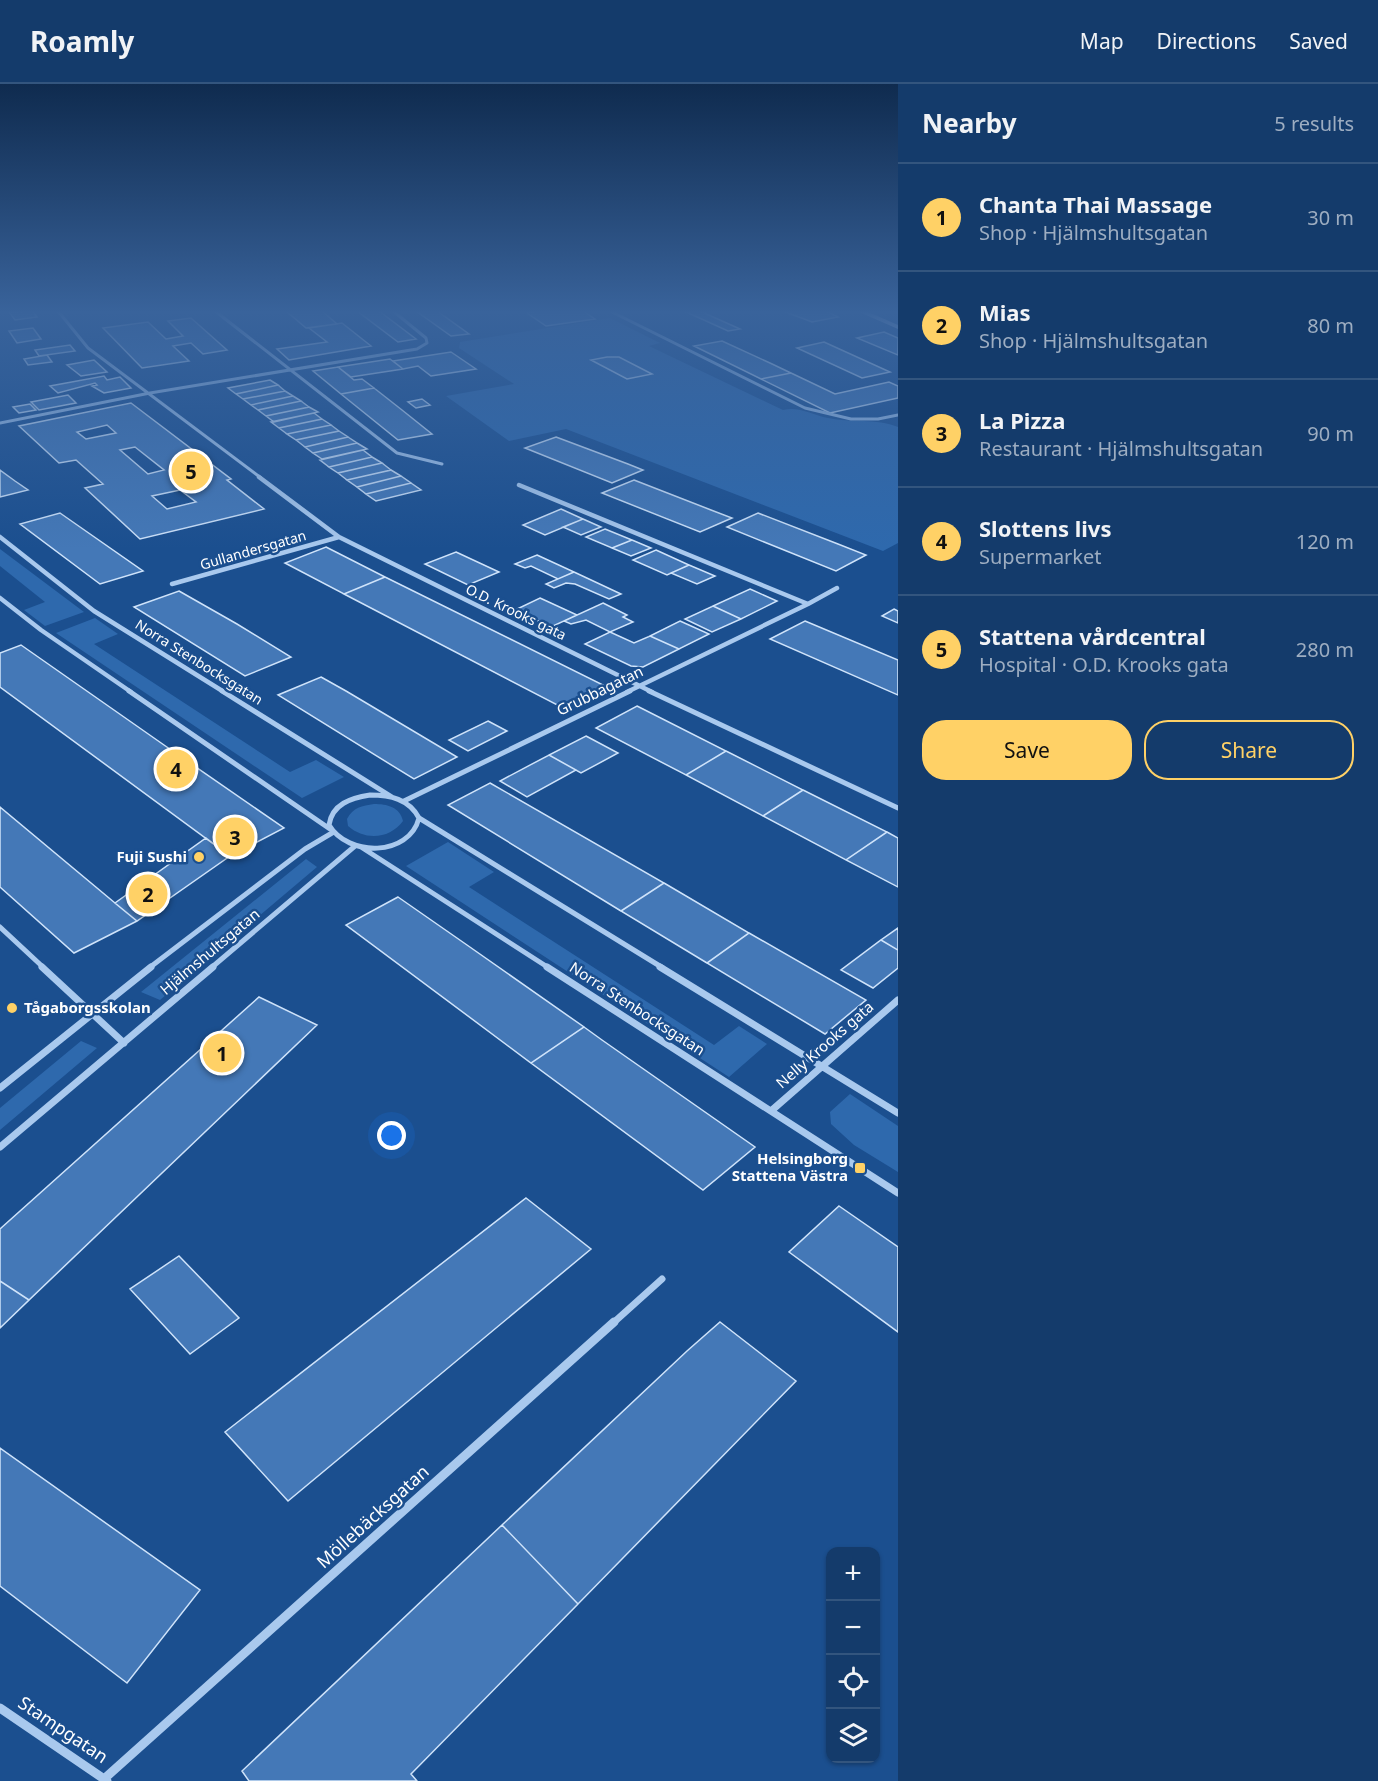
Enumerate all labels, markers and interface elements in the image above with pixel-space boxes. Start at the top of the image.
text: Roamly [30,22,134,60]
text: Map [1080,27,1124,55]
text: Directions [1157,27,1256,55]
text: Saved [1289,27,1348,55]
text: Nearby [922,105,1017,141]
text: 5 results [1274,110,1354,137]
text: Chanta Thai Massage [979,189,1212,219]
text: 1 [936,204,947,231]
text: 30 m [1307,204,1354,231]
text: Shop · Hjälmshultsgatan [979,219,1208,246]
text: Mias [979,297,1031,327]
text: 2 [936,312,947,339]
text: 80 m [1307,312,1354,339]
text: Shop · Hjälmshultsgatan [979,327,1208,354]
text: La Pizza [979,405,1065,435]
text: 3 [936,420,947,447]
text: 90 m [1307,420,1354,447]
text: Restaurant · Hjälmshultsgatan [979,435,1263,462]
pin: 5 [172,448,210,494]
text: Slottens livs [979,513,1111,543]
street label: Gullandersgatan [198,525,308,574]
text: 4 [936,528,947,555]
text: 120 m [1296,528,1354,555]
text: Supermarket [979,543,1102,570]
street label: O.D. Krooks gata [463,579,570,644]
street label: Norra Stenbocksgatan [132,615,267,709]
text: Stattena vårdcentral [979,621,1206,651]
text: 5 [936,636,947,663]
text: 280 m [1296,636,1354,663]
text: Hospital · O.D. Krooks gata [979,651,1229,678]
street label: Grubbagatan [553,661,646,720]
button: Save [922,720,1132,780]
button: Share [1144,720,1354,780]
pin: 4 [156,746,195,792]
pin: 3 [216,814,254,860]
place label: Fuji Sushi [116,846,187,866]
marker: Fuji Sushi [192,850,206,864]
pin: 2 [128,872,168,916]
street label: Hjälmshultsgatan [155,904,263,999]
street label: Norra Stenbocksgatan [566,957,709,1059]
street label: Nelly Krooks gata [771,996,877,1092]
place label: Tågaborgsskolan [24,997,151,1017]
marker: Tågaborgsskolan [5,1001,19,1015]
pin: 1 [202,1030,242,1076]
your location [377,1121,406,1150]
place label: Helsingborg Stattena Västra [732,1148,848,1185]
marker: Helsingborg Stattena Västra [853,1161,867,1175]
street label: Möllebäcksgatan [311,1459,434,1573]
map controls [826,1547,880,1763]
button: + [826,1547,880,1601]
button: − [826,1601,880,1655]
button: locate [826,1655,880,1709]
street label: Stampgatan [14,1690,113,1768]
button: layers [826,1709,880,1763]

